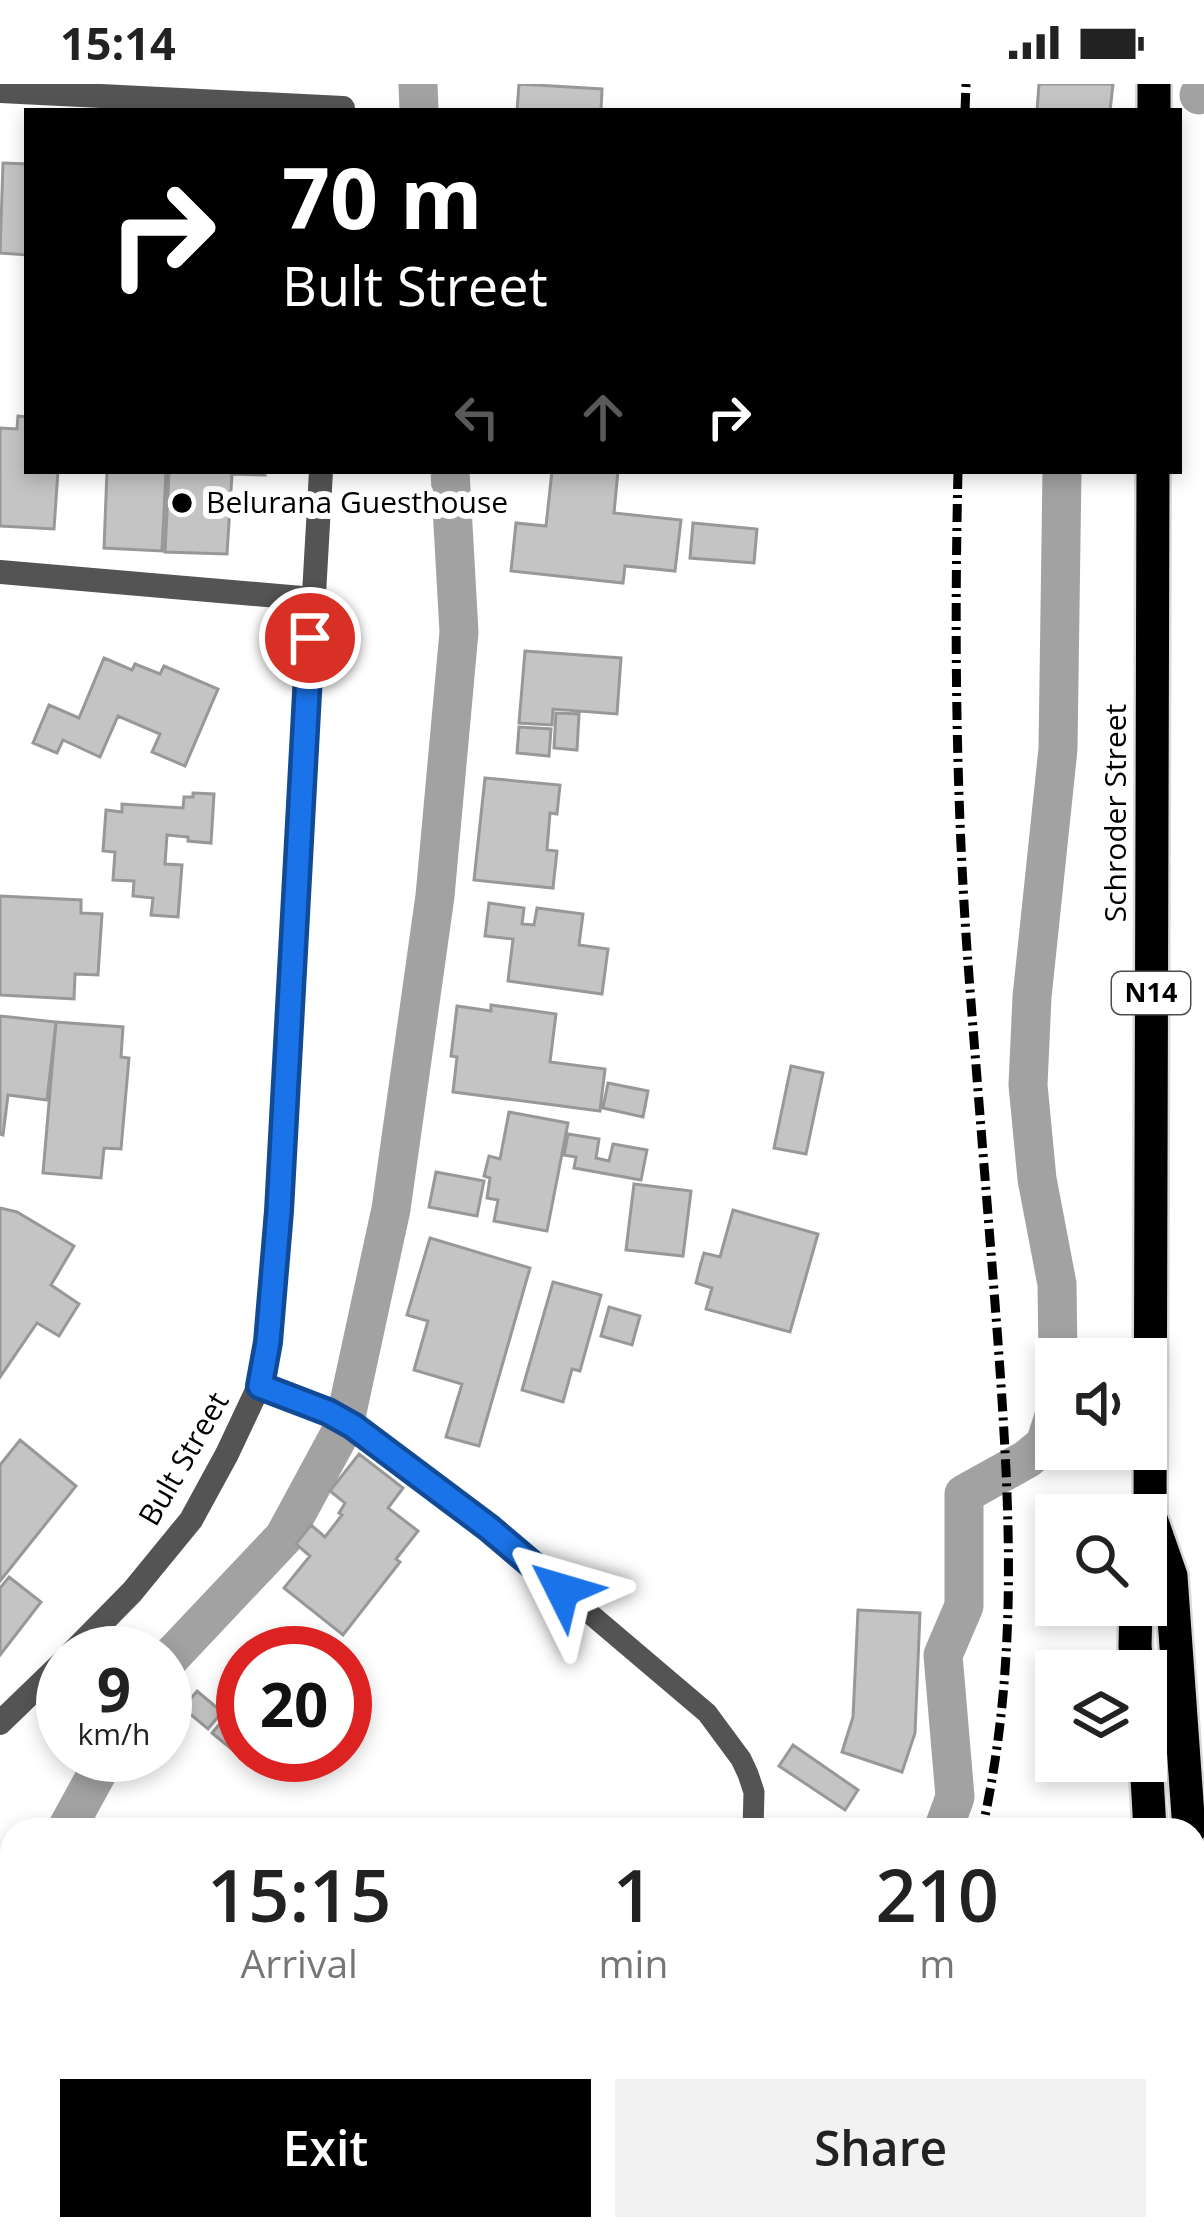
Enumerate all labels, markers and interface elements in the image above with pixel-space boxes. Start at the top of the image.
text: 15:14 [60,12,176,73]
text: 70 m [282,139,482,254]
icon: right [84,156,240,312]
text: Bult Street [282,248,548,322]
icon: left [444,384,510,450]
icon: ahead [570,384,636,450]
icon: right [696,384,762,450]
place label: Belurana Guesthouse [206,481,508,522]
marker: Belurana Guesthouse [169,490,195,516]
pin [259,587,361,689]
icon: arrive [277,605,343,671]
street label: Schroder Street [1094,704,1135,922]
road number: N14 [1112,972,1190,1014]
map controls [1035,1338,1167,1782]
button: sound [1035,1338,1167,1470]
street label: Bult Street [128,1384,237,1532]
button: search [1035,1494,1167,1626]
position arrow [499,1527,625,1653]
speed limit sign: 20 [216,1626,372,1782]
text: 9 [97,1648,131,1730]
button: layers [1035,1650,1167,1782]
text: km/h [78,1713,150,1754]
text: 15:15 [207,1845,391,1943]
text: 1 [613,1845,654,1943]
text: 210 [875,1845,999,1943]
text: Arrival [241,1936,358,1989]
text: min [599,1936,668,1989]
text: m [919,1936,955,1989]
button: Exit [60,2079,591,2217]
button: Share [615,2079,1146,2217]

